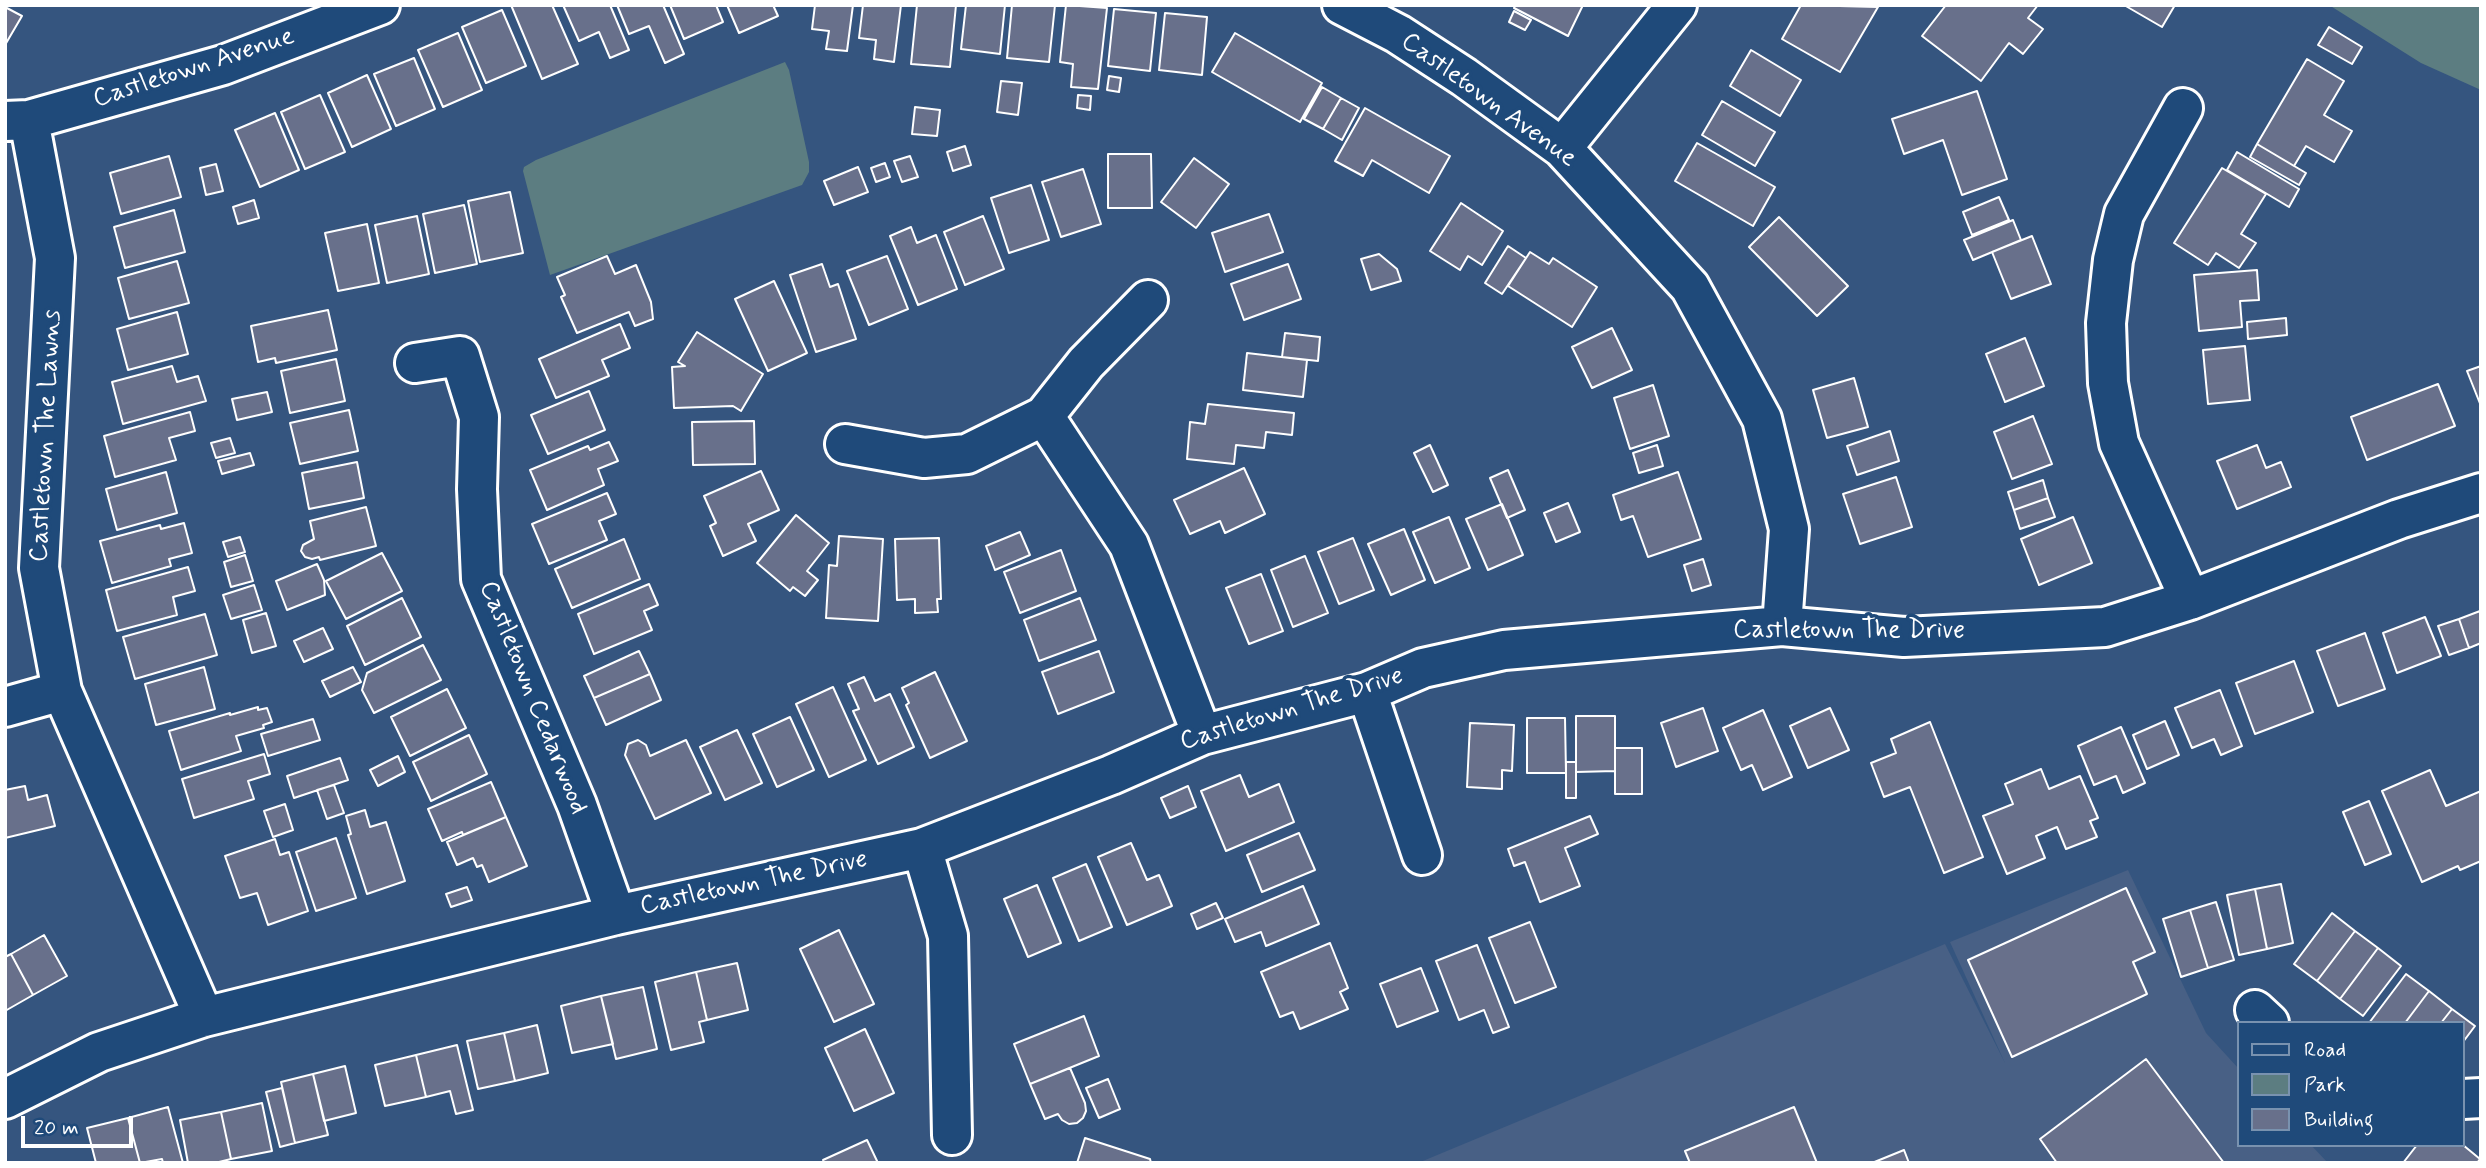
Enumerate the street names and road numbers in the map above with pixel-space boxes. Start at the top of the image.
street label: Castletown Avenue [89,22,299,116]
street label: Castletown Avenue [1394,27,1582,175]
street label: Castletown The Lawns [25,309,69,563]
street label: Castletown Cedarwood [471,577,593,819]
street label: Castletown The Drive [1733,616,1965,648]
street label: Castletown The Drive [1177,661,1407,759]
street label: Castletown The Drive [637,845,871,923]

